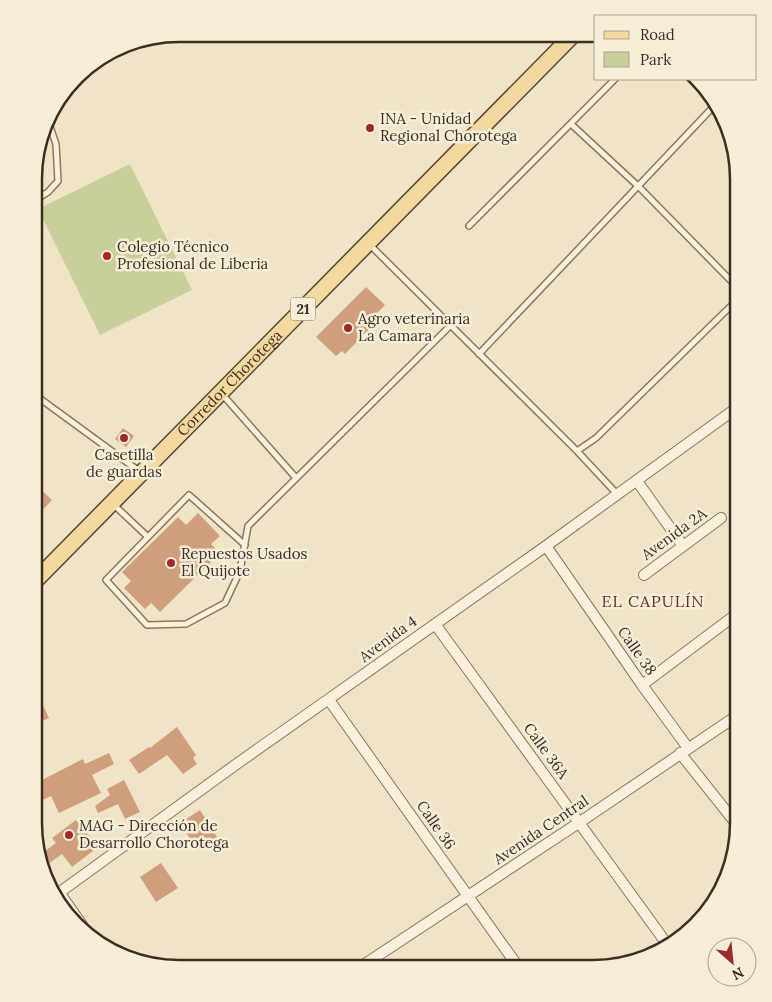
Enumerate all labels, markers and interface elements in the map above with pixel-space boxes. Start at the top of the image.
legend [594,15,757,80]
text: Road [640,25,675,44]
text: Park [640,50,671,69]
place label: INA - Unidad Regional Chorotega [380,109,518,145]
marker: INA - Unidad Regional Chorotega [364,122,376,134]
place label: Colegio Técnico Profesional de Liberia [117,237,269,273]
marker: Colegio Técnico Profesional de Liberia [101,250,113,262]
road number: 21 [290,298,316,320]
place label: Agro veterinaria La Camara [357,309,471,345]
marker: Agro veterinaria La Camara [342,322,354,334]
street label: Corredor Chorotega [173,326,286,440]
marker: Casetilla de guardas [118,432,130,444]
place label: Casetilla de guardas [86,445,162,481]
street label: Avenida 2A [637,503,711,564]
place label: Repuestos Usados El Quijote [181,544,308,580]
marker: Repuestos Usados El Quijote [165,557,177,569]
district label: EL CAPULÍN [602,591,704,611]
street label: Avenida 4 [354,611,420,667]
street label: Calle 38 [614,623,661,679]
street label: Calle 36A [520,719,574,783]
street label: Avenida Central [489,791,592,869]
street label: Calle 36 [413,797,460,853]
place label: MAG - Dirección de Desarrollo Chorotega [79,816,229,852]
marker: MAG - Dirección de Desarrollo Chorotega [63,829,75,841]
north arrow [707,937,757,987]
text: N [729,963,747,984]

